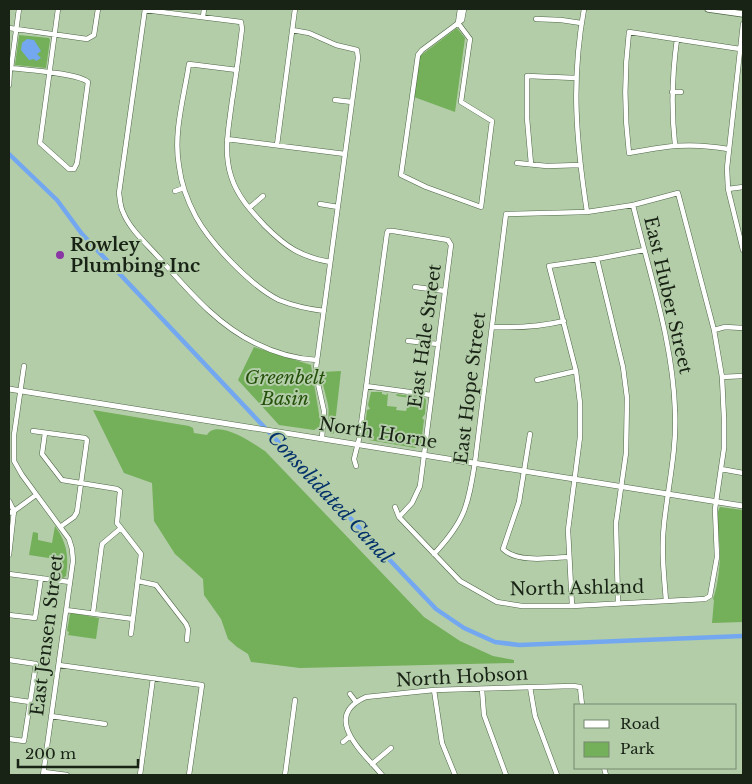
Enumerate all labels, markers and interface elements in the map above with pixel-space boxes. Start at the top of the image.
street label: East Huber Street [639,214,697,376]
place label: Rowley Plumbing Inc [70,234,200,277]
marker: Rowley Plumbing Inc [54,249,66,261]
street label: East Hale Street [404,262,446,409]
street label: East Hope Street [450,311,490,465]
park label: Greenbelt Basin [245,367,326,410]
street label: North Horne [317,413,439,453]
water label: Consolidated Canal [263,426,397,568]
street label: East Jensen Street [26,553,68,717]
street label: North Ashland [510,576,644,600]
street label: North Hobson [395,663,529,691]
legend [574,704,737,769]
text: Road [620,714,660,733]
scale bar [18,736,138,768]
text: Park [620,739,656,758]
text: 200 m [25,744,76,763]

